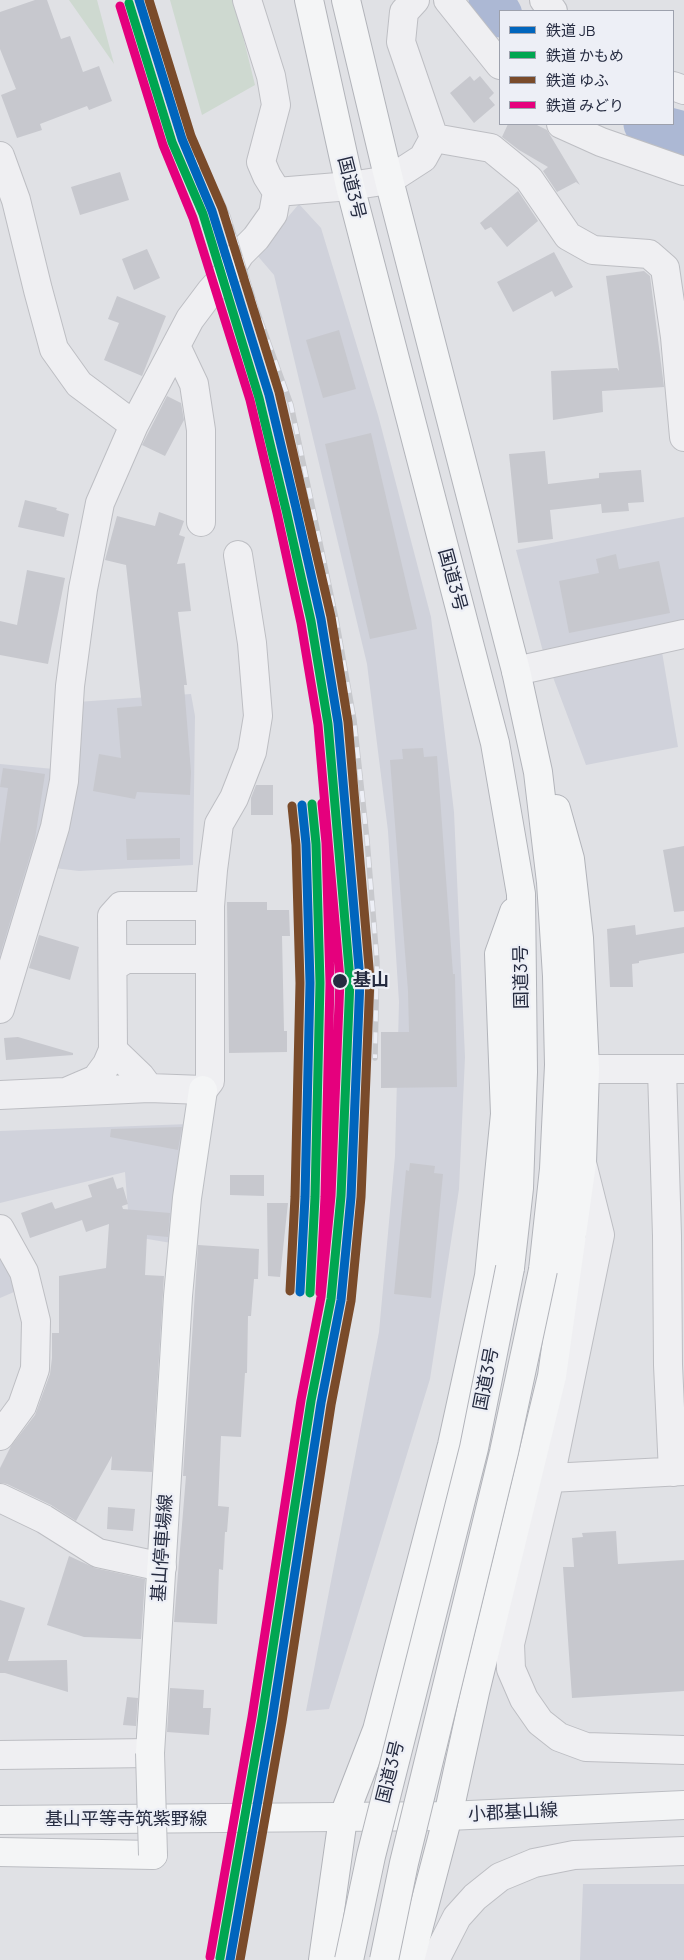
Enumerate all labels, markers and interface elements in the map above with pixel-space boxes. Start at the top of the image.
legend [499,10,674,125]
text: 鉄道 JB [546,20,595,41]
text: 鉄道 かもめ [546,45,624,66]
text: 鉄道 ゆふ [546,70,609,91]
text: 鉄道 みどり [546,95,624,116]
street label: 国道3号 [333,154,369,222]
street label: 国道3号 [433,546,471,614]
street label: 国道3号 [511,945,533,1009]
place label: 基山 [353,970,389,992]
marker: 基山 [331,972,349,990]
street label: 国道3号 [470,1346,504,1412]
street label: 基山停車場線 [148,1493,178,1603]
street label: 国道3号 [373,1738,409,1806]
street label: 小郡基山線 [467,1800,559,1826]
street label: 基山平等寺筑紫野線 [45,1809,207,1831]

